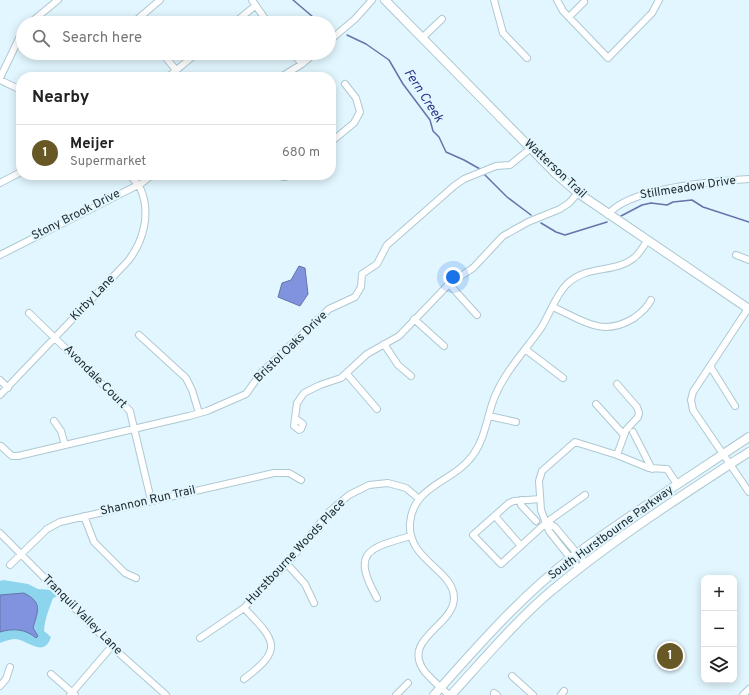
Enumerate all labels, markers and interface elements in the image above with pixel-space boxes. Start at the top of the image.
search box [16,16,336,60]
icon: search [30,27,52,49]
text: Search here [62,29,142,48]
water label: Fern Creek [400,66,446,126]
text: Nearby [32,87,89,109]
text: Meijer [70,135,114,154]
street label: Watterson Trail [520,136,590,202]
text: 1 [42,145,48,161]
text: 680 m [282,145,320,161]
text: Supermarket [70,154,146,170]
street label: Stillmeadow Drive [639,173,737,203]
street label: Stony Brook Drive [29,186,123,244]
your location [443,267,463,287]
street label: Kirby Lane [67,272,119,324]
street label: Bristol Oaks Drive [251,308,331,386]
street label: Avondale Court [60,342,130,412]
street label: Shannon Run Trail [99,482,197,520]
street label: South Hurstbourne Parkway [545,482,677,584]
street label: Hurstbourne Woods Place [243,496,349,608]
street label: Tranquil Valley Lane [38,571,126,659]
map controls [701,575,737,683]
button: + [701,575,737,611]
button: − [701,611,737,647]
pin: 1 [657,641,683,671]
button: layers [701,647,737,683]

